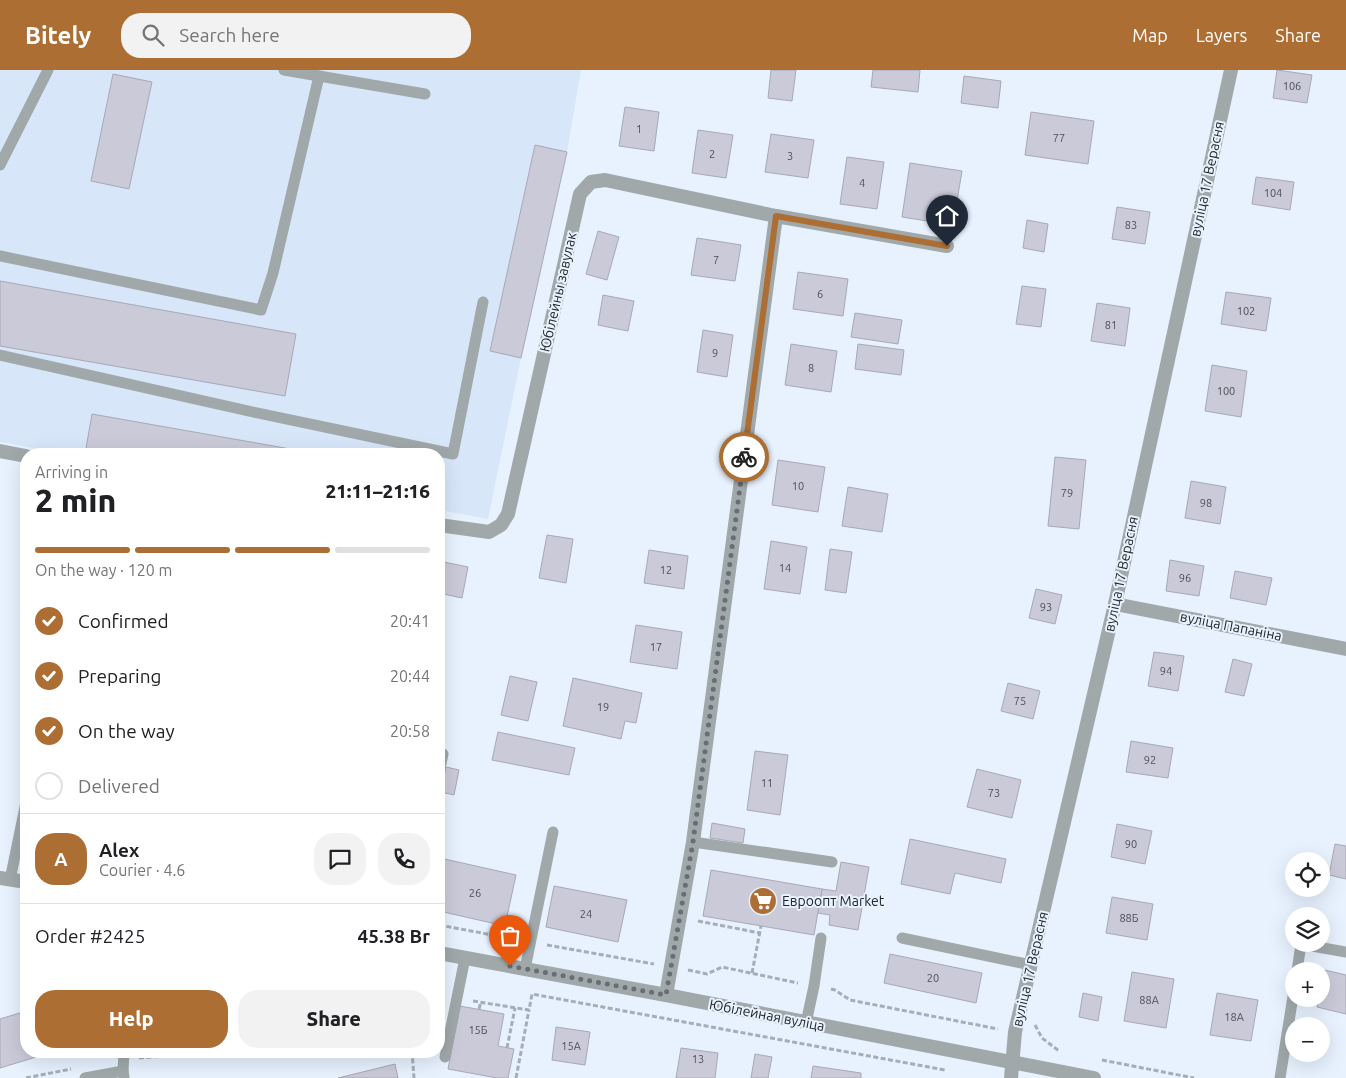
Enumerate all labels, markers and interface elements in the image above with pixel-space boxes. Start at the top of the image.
search box [121,13,471,58]
icon: search [139,21,167,49]
text: Bitely [25,22,91,49]
text: Search here [179,24,280,46]
text: Map [1132,25,1168,45]
text: Layers [1196,25,1247,45]
text: Share [1275,25,1321,45]
house number: 106 [1283,80,1301,92]
street label: вуліца 17 Верасня [1187,120,1227,238]
house number: 1 [636,123,642,135]
house number: 77 [1053,132,1065,144]
house number: 2 [709,148,715,160]
house number: 3 [787,150,793,162]
house number: 4 [859,177,865,189]
house number: 104 [1264,187,1282,199]
pin [926,195,968,246]
icon: home [933,202,961,230]
house number: 83 [1125,219,1137,231]
street label: Юбілейны завулак [536,230,580,354]
house number: 7 [713,254,719,266]
house number: 6 [817,288,823,300]
house number: 102 [1237,305,1255,317]
house number: 81 [1105,319,1117,331]
house number: 9 [712,347,718,359]
house number: 8 [808,362,814,374]
house number: 100 [1217,385,1235,397]
courier [719,432,769,482]
icon: bike [730,443,758,471]
text: Arriving in [35,463,108,481]
text: 21:11–21:16 [325,480,430,502]
house number: 10 [792,480,804,492]
text: 2 min [35,482,116,518]
house number: 79 [1061,487,1073,499]
house number: 98 [1200,497,1212,509]
street label: вуліца 17 Верасня [1101,515,1141,633]
text: On the way · 120 m [35,561,172,579]
house number: 14 [779,562,791,574]
house number: 12 [660,564,672,576]
house number: 96 [1179,572,1191,584]
house number: 93 [1040,601,1052,613]
icon: check [35,607,63,635]
street label: вуліца Папаніна [1179,608,1283,644]
text: Confirmed [78,610,169,632]
text: 20:41 [390,612,430,630]
house number: 17 [650,641,662,653]
icon: check [35,662,63,690]
text: Preparing [78,665,162,687]
house number: 94 [1160,665,1172,677]
text: 20:44 [390,667,430,685]
house number: 75 [1014,695,1026,707]
house number: 19 [597,701,609,713]
icon: check [35,717,63,745]
text: On the way [78,720,175,742]
text: 20:58 [390,722,430,740]
house number: 92 [1144,754,1156,766]
text: Delivered [78,775,160,797]
house number: 11 [761,777,773,789]
house number: 73 [988,787,1000,799]
button: chat [314,833,366,885]
button: phone [378,833,430,885]
house number: 90 [1125,838,1137,850]
text: Alex [99,839,139,861]
text: A [54,848,68,870]
map controls [1285,852,1330,1062]
button: locate [1285,852,1330,897]
text: Courier · 4.6 [99,861,185,879]
supermarket icon: Евроопт Market [748,886,778,916]
house number: 26 [469,887,481,899]
place label: Евроопт Market [782,893,885,909]
button: layers [1285,907,1330,952]
house number: 24 [580,908,592,920]
street label: вуліца 17 Верасня [1009,910,1051,1028]
house number: 88Б [1119,912,1139,924]
pin [489,915,531,966]
icon: bag [496,922,524,950]
text: Order #2425 [35,925,145,947]
text: 45.38 Br [358,925,430,947]
button: + [1285,962,1330,1007]
house number: 20 [927,972,939,984]
button: Help [35,990,228,1048]
button: Share [238,990,430,1048]
house number: 88А [1139,994,1160,1006]
street label: Юбілейная вуліца [708,996,826,1034]
house number: 18А [1224,1011,1245,1023]
button: − [1285,1017,1330,1062]
house number: 15Б [468,1024,488,1036]
house number: 15А [561,1040,582,1052]
house number: 13 [692,1053,704,1065]

